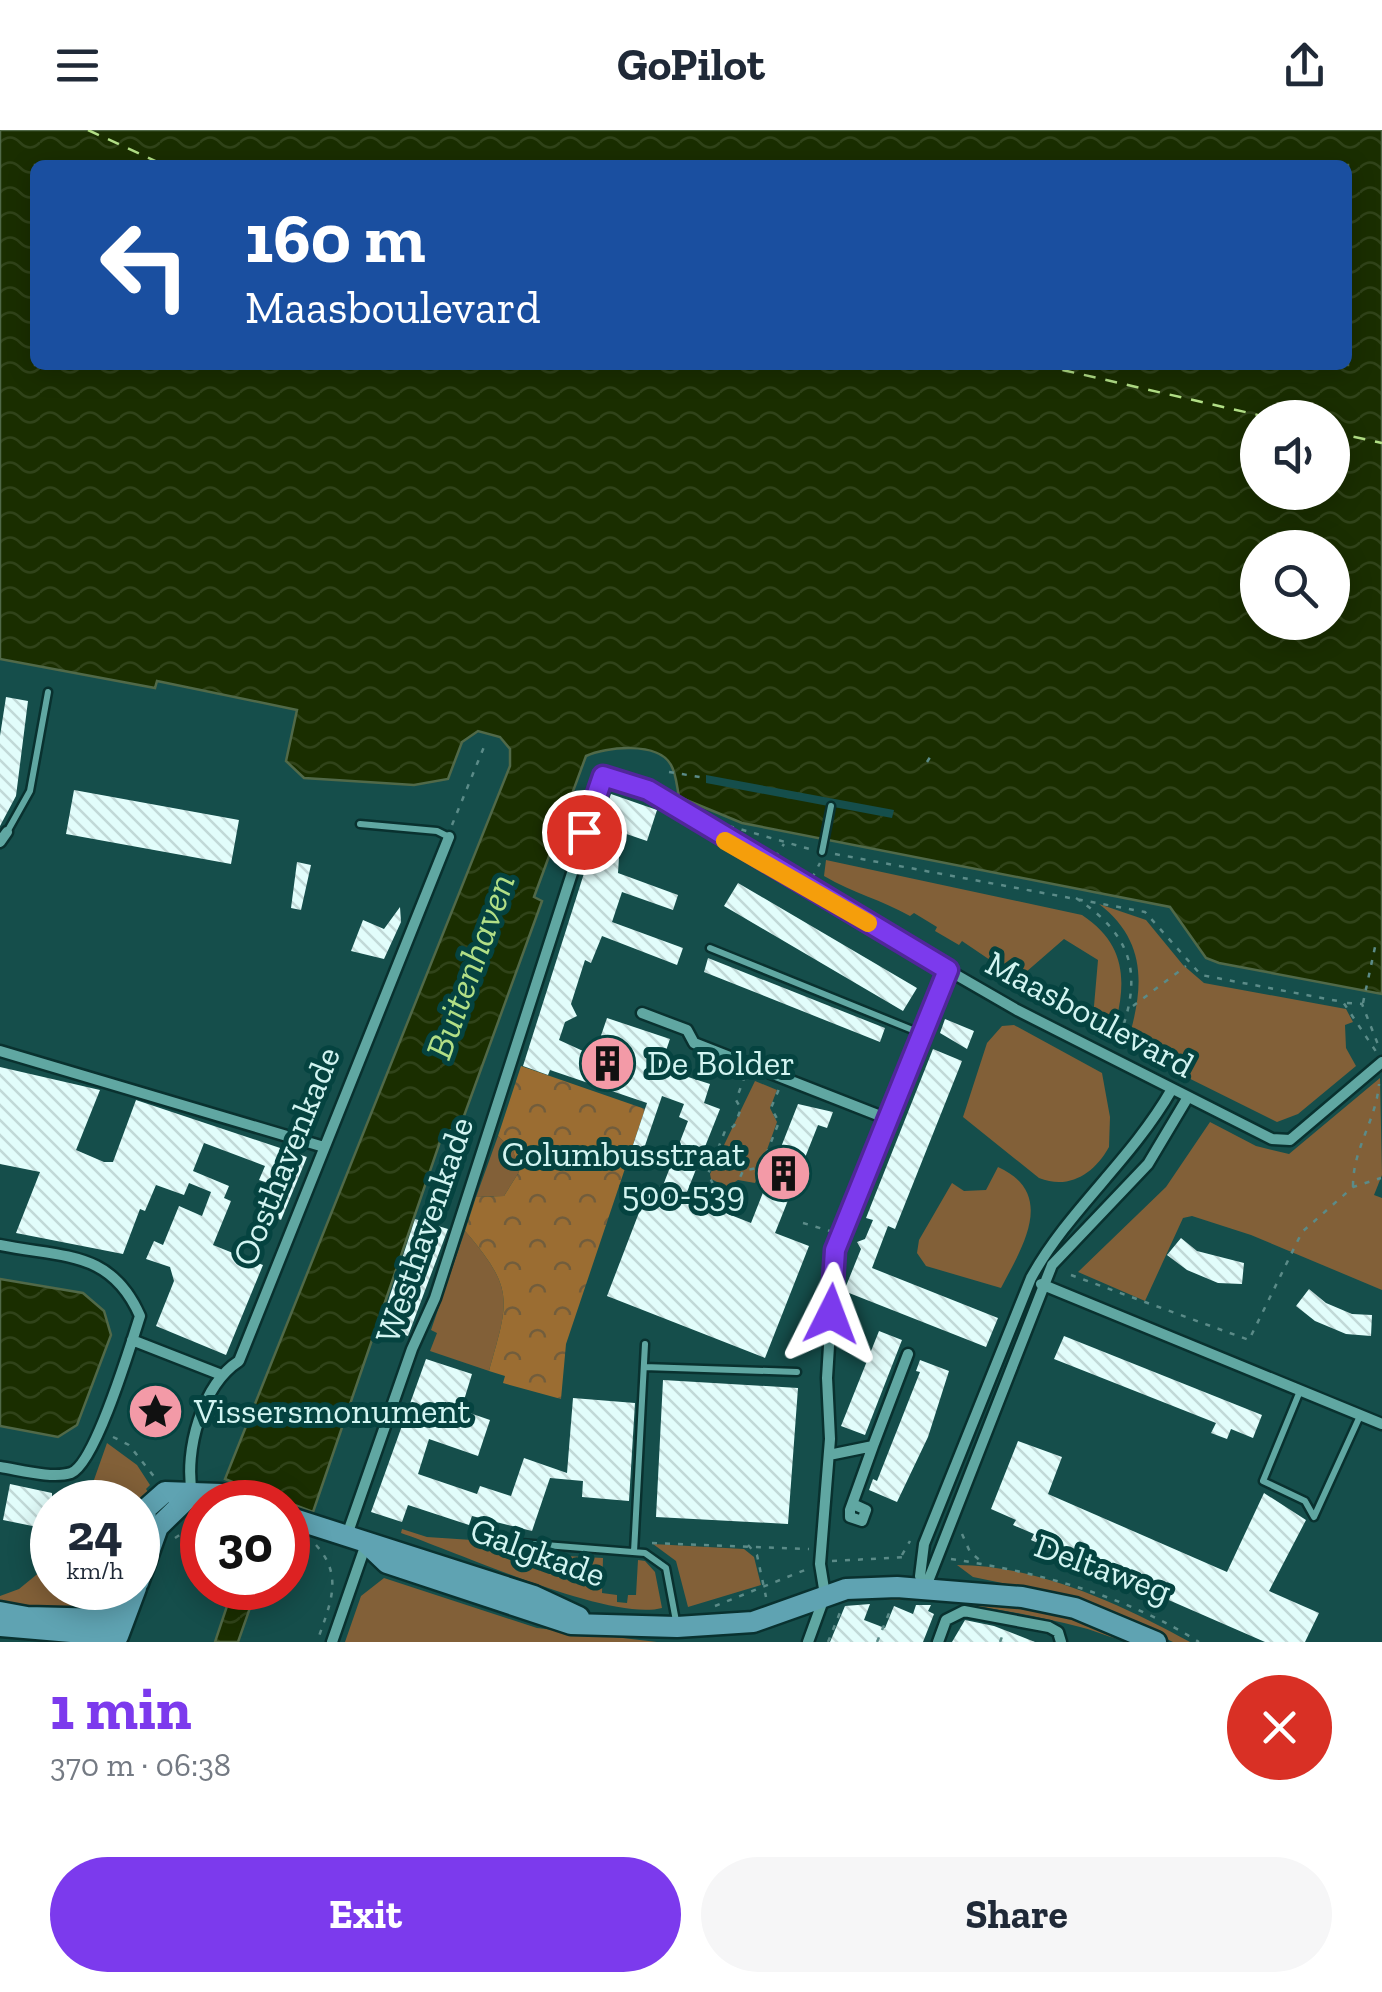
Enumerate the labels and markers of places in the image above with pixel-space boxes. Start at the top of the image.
pin [542,790,627,875]
building icon: De Bolder [578,1033,638,1093]
place label: De Bolder [647,1042,795,1084]
place label: Columbusstraat 500-539 [502,1133,745,1215]
building icon: Columbusstraat 500-539 [754,1144,814,1204]
place icon: Vissersmonument [125,1381,185,1441]
place label: Vissersmonument [193,1390,470,1432]

